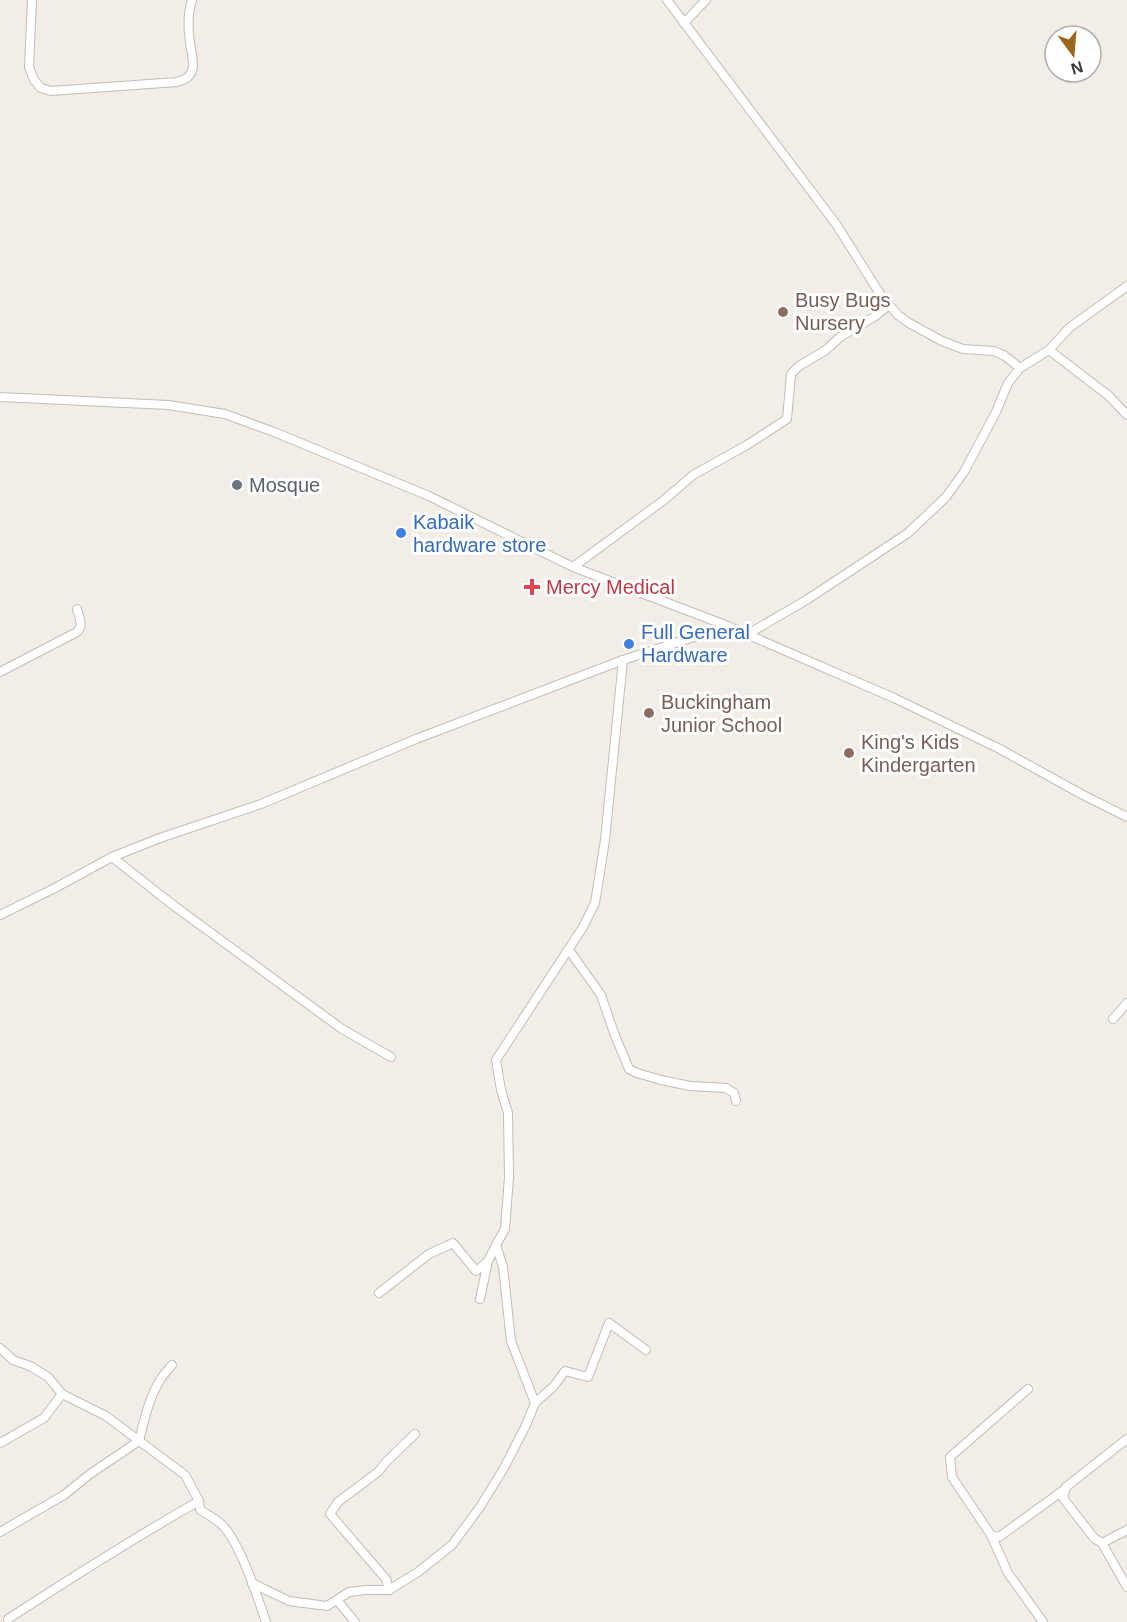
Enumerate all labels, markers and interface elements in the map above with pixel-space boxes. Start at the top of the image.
north arrow [1043,24,1103,84]
text: N [1069,58,1085,78]
place label: Busy Bugs Nursery [795,289,891,334]
marker: Busy Bugs Nursery [776,305,790,319]
place label: Mosque [249,474,320,496]
marker: Mosque [230,478,244,492]
place label: Kabaik hardware store [413,511,546,556]
marker: Kabaik hardware store [394,526,408,540]
place label: Mercy Medical [546,576,675,598]
marker: Mercy Medical [523,578,541,596]
place label: Full General Hardware [641,621,750,666]
marker: Full General Hardware [622,637,636,651]
place label: Buckingham Junior School [661,691,782,736]
marker: Buckingham Junior School [642,706,656,720]
place label: King's Kids Kindergarten [861,731,976,776]
marker: King's Kids Kindergarten [842,746,856,760]

